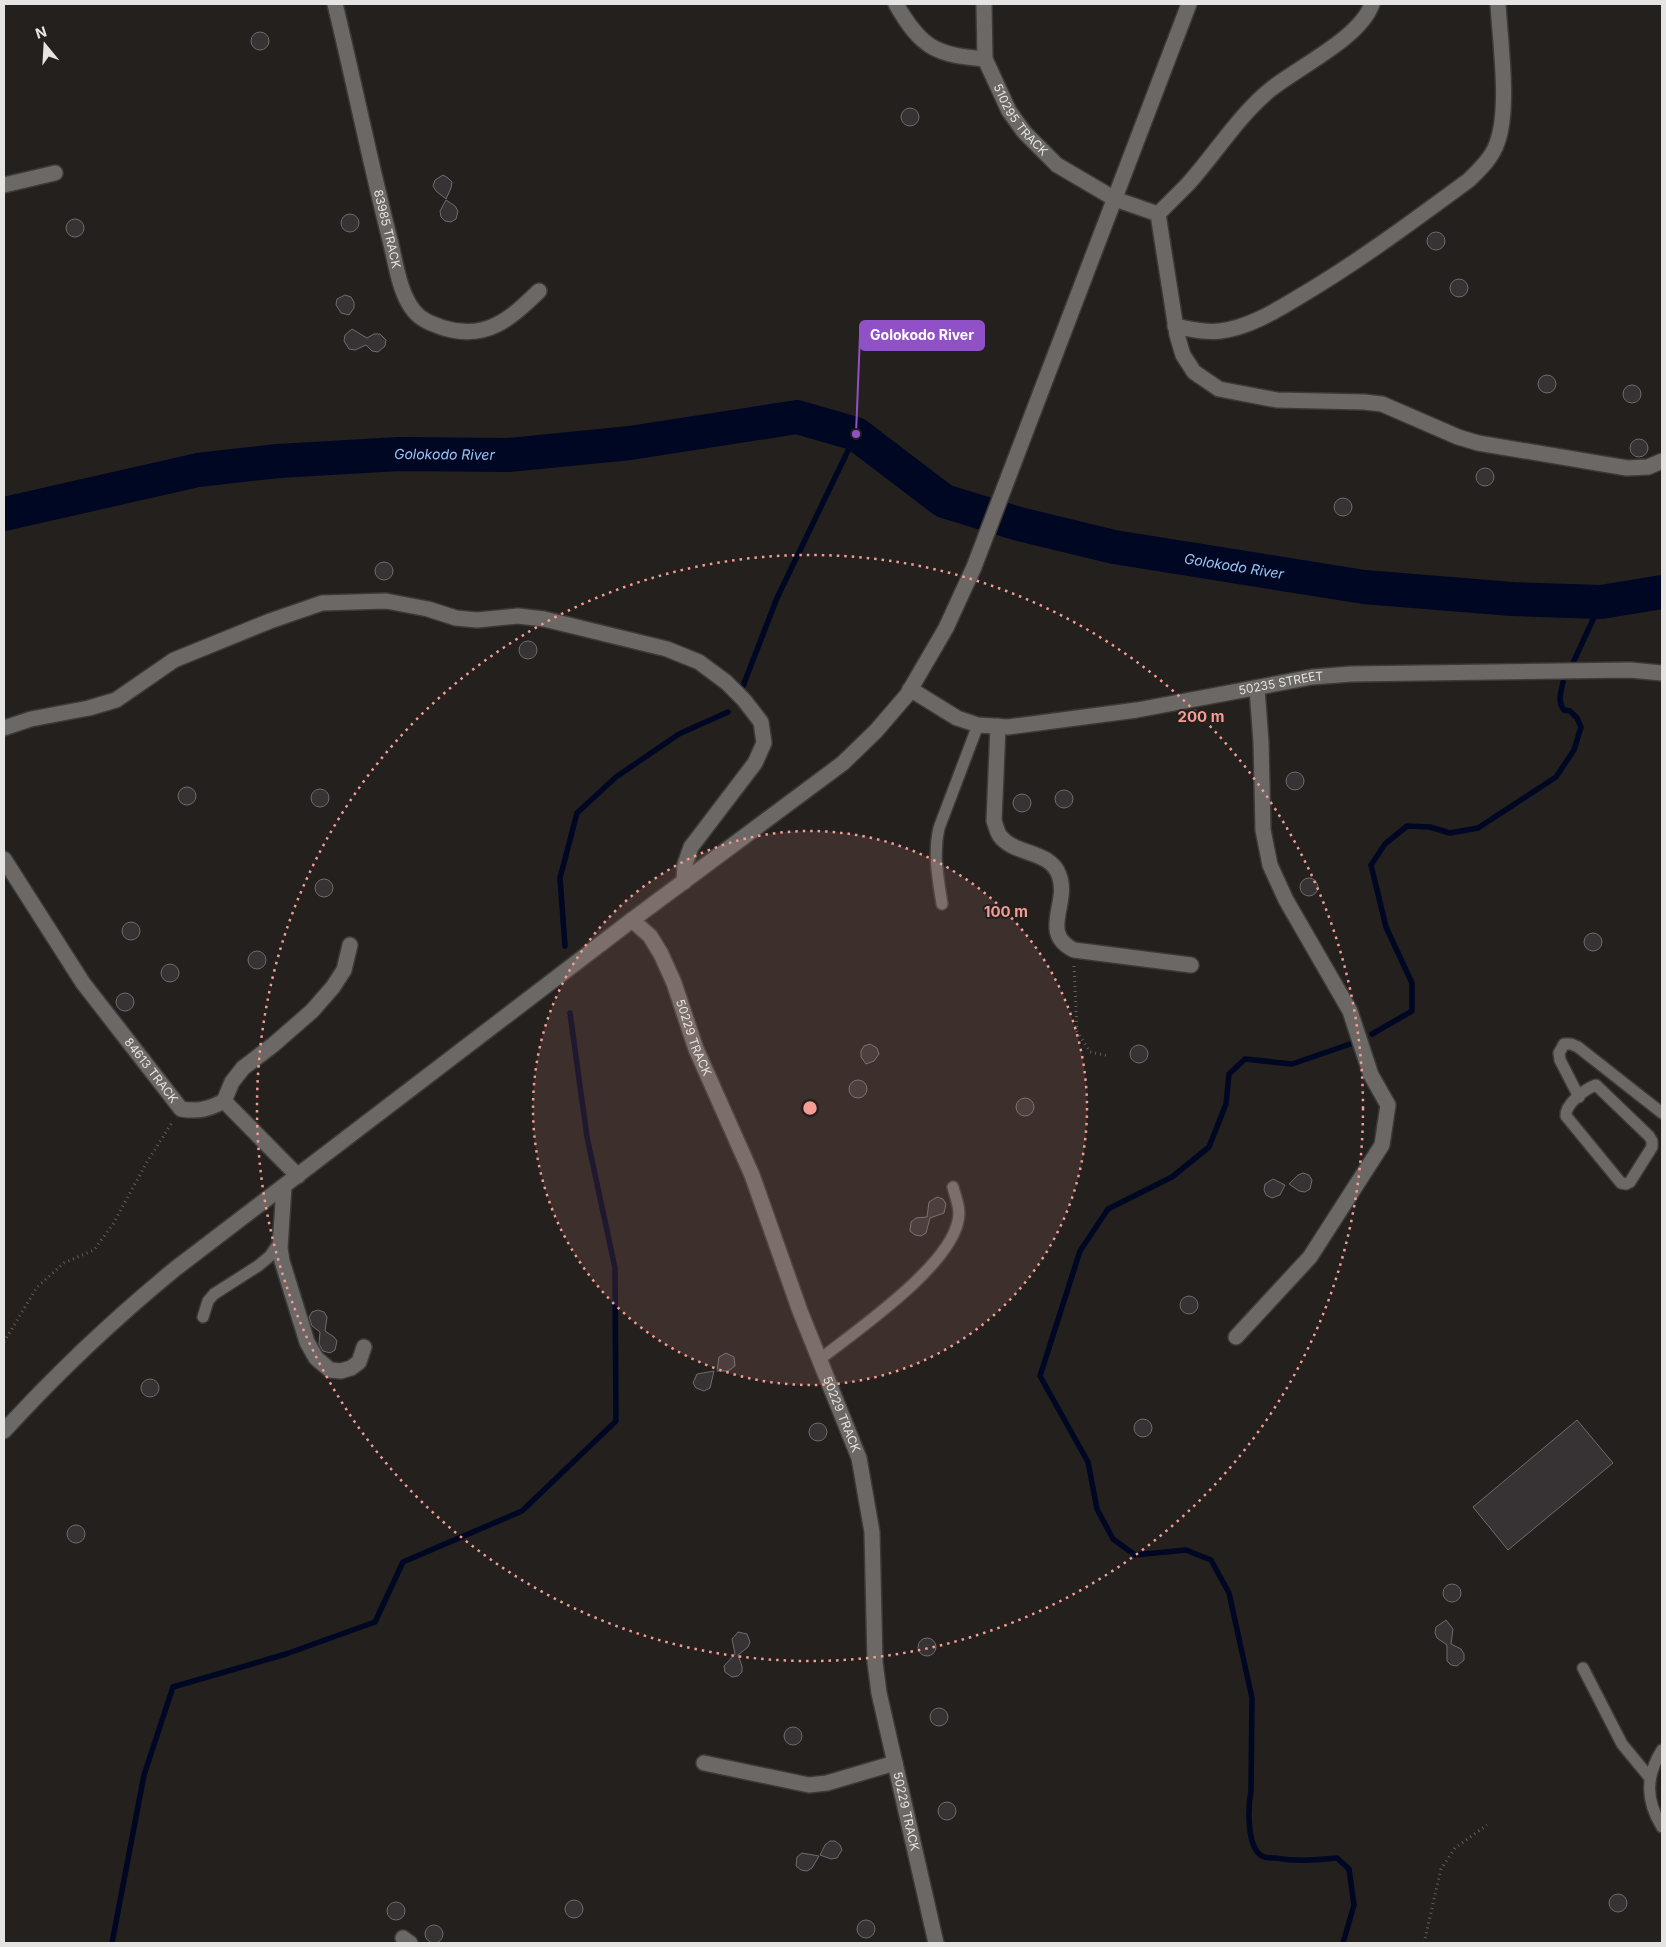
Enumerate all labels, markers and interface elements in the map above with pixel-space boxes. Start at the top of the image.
north arrow [20,20,70,70]
text: N [33,22,49,42]
street label: 510295 TRACK [990,81,1051,159]
street label: 83985 TRACK [371,188,404,270]
callout: Golokodo River [860,321,984,350]
text: Golokodo River [870,326,974,343]
water label: Golokodo River [394,445,496,463]
water label: Golokodo River [1183,549,1286,582]
street label: 50235 STREET [1237,668,1324,698]
text: 200 m [1178,707,1224,726]
text: 100 m [984,902,1028,921]
street label: 50229 TRACK [673,997,715,1078]
street label: 84613 TRACK [121,1035,182,1106]
centre of rings [801,1099,819,1117]
street label: 50229 TRACK [820,1374,864,1454]
street label: 50229 TRACK [890,1770,923,1852]

